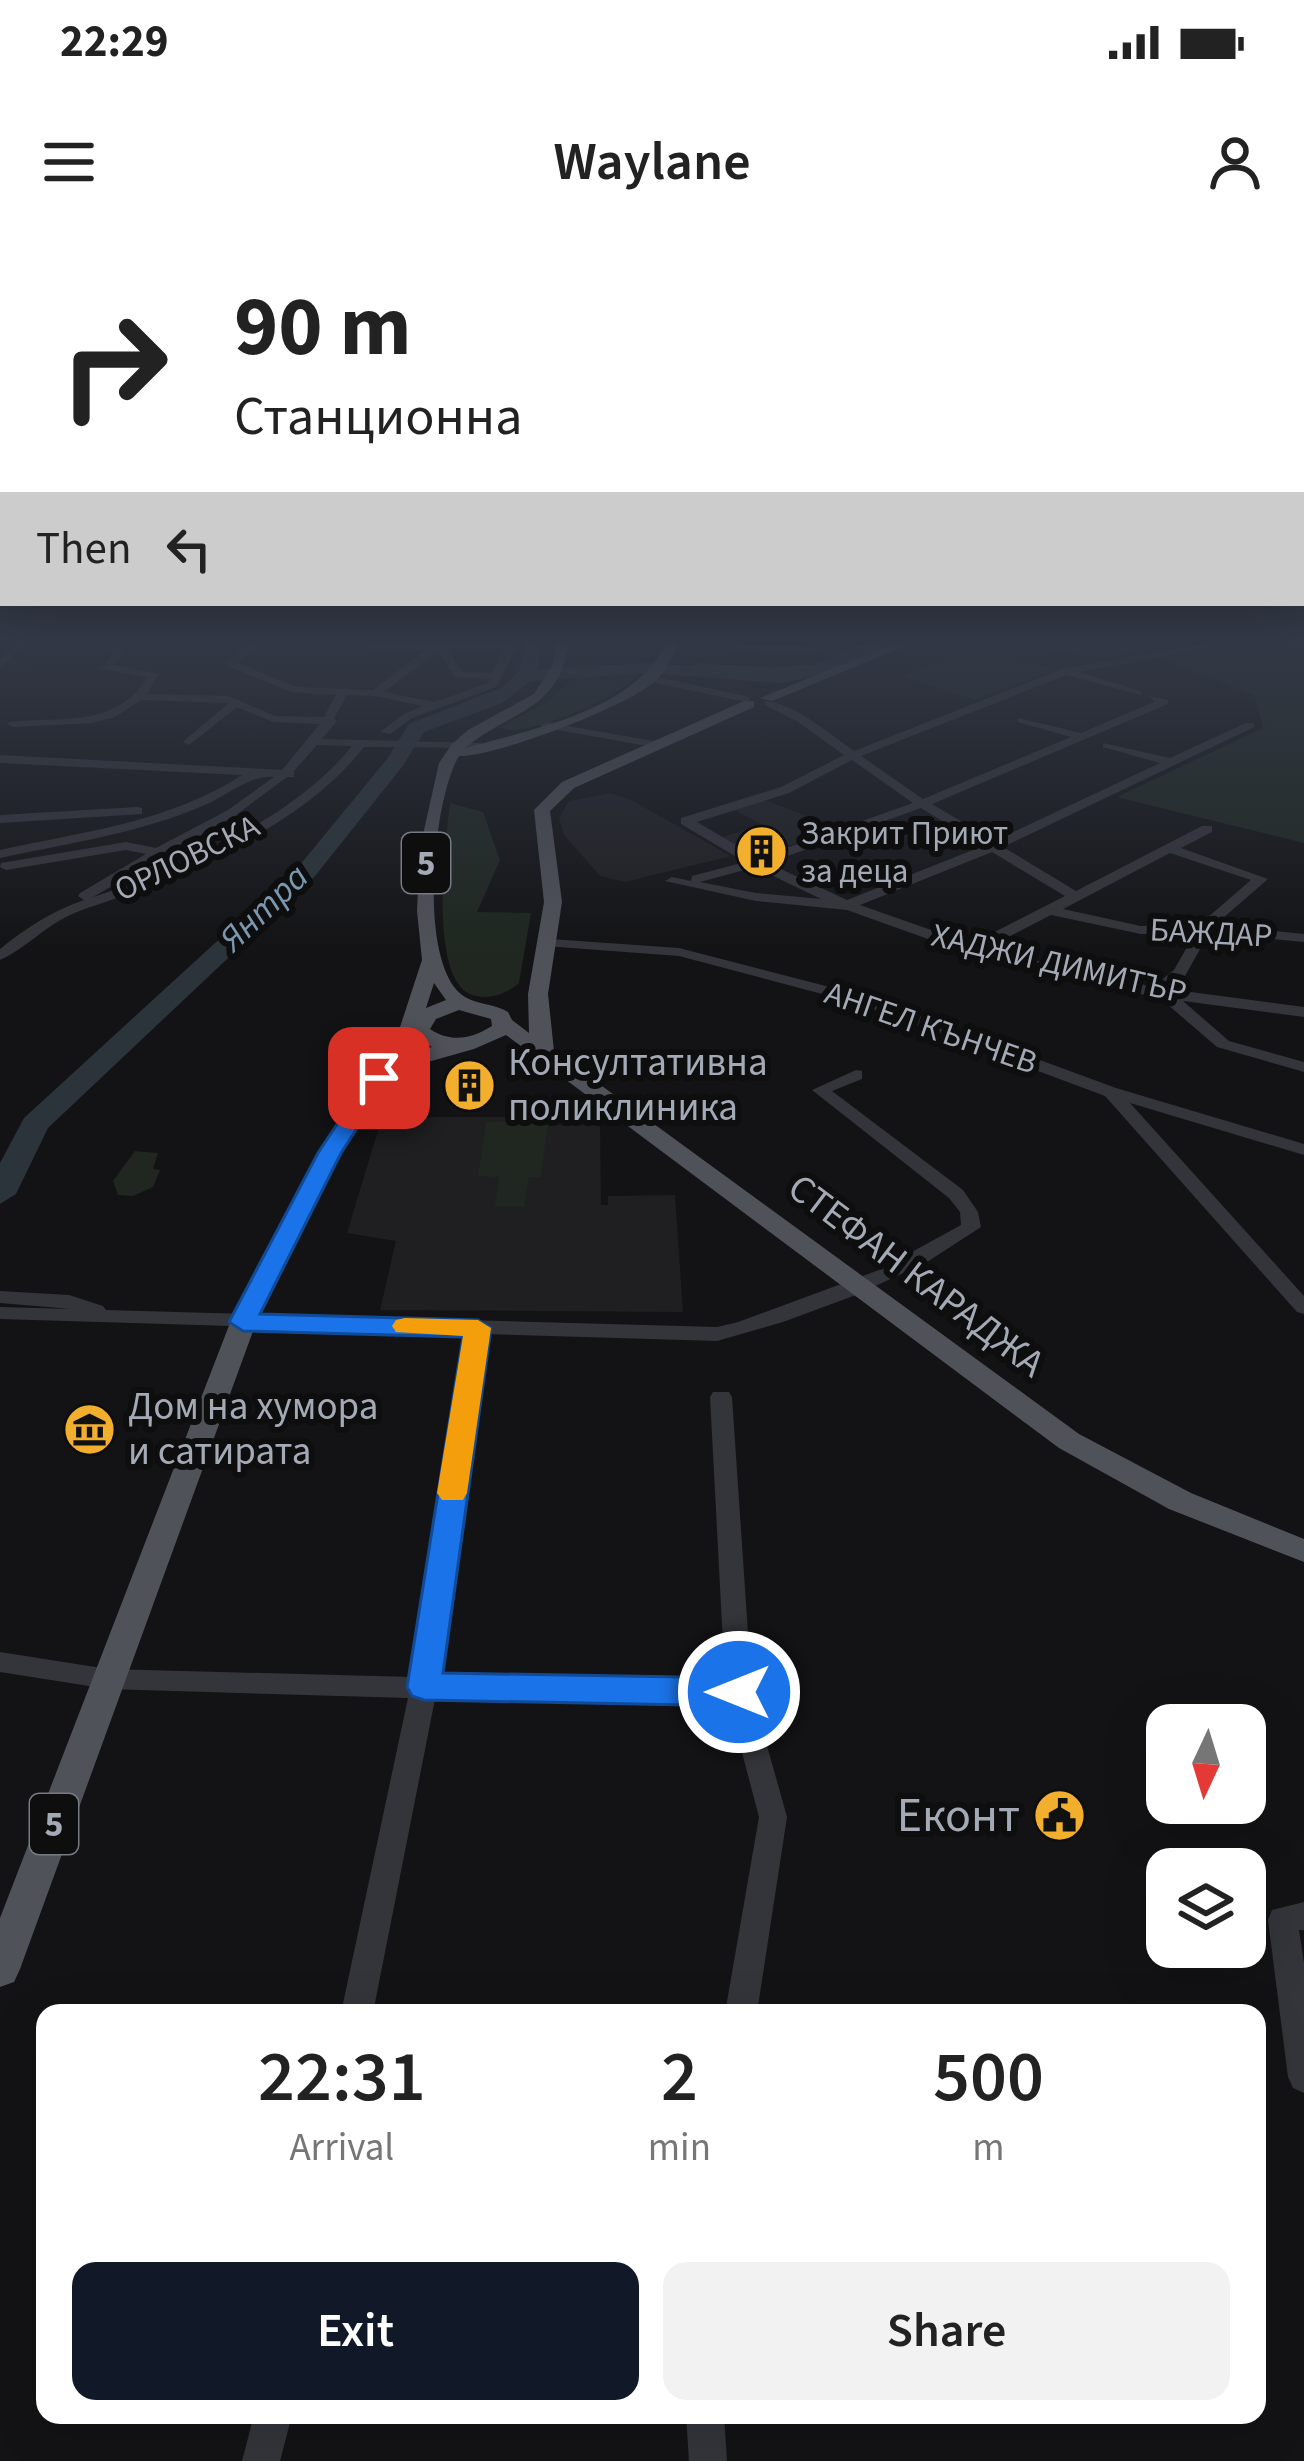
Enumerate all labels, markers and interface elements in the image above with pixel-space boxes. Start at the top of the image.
text: 22:29 [60,10,169,74]
text: Waylane [553,124,751,201]
icon: menu [36,129,102,195]
icon: person [1202,129,1268,195]
text: 90 m [234,268,412,388]
icon: right [36,288,192,444]
text: Станционна [234,379,522,456]
icon: left [156,516,222,582]
text: Then [36,517,132,581]
street label: ОРЛОВСКА [107,803,267,913]
place label: Закрит Приют за деца [801,810,1008,895]
building icon: Закрит Приют за деца [734,824,790,880]
road number: 5 [402,833,450,893]
water label: Янтра [206,853,320,965]
street label: БАЖДАР [1149,906,1273,960]
street label: ХАДЖИ ДИМИТЪР [927,912,1191,1016]
street label: АНГЕЛ КЪНЧЕВ [819,970,1043,1086]
pin [328,1027,430,1129]
place label: Консултативна поликлиника [508,1035,768,1136]
icon: arrive [346,1045,412,1111]
building icon: Консултативна поликлиника [441,1057,497,1113]
street label: СТЕФАН КАРАДЖА [776,1161,1057,1392]
place label: Дом на хумора и сатирата [128,1379,378,1480]
museum icon: Дом на хумора и сатирата [61,1401,117,1457]
position arrow [676,1629,802,1755]
north arrow [1146,1704,1266,1824]
map controls [1146,1704,1266,1968]
place label: Еконт [897,1782,1020,1850]
public building icon: Еконт [1031,1788,1087,1844]
road number: 5 [30,1794,78,1854]
button: layers [1146,1848,1266,1968]
text: 22:31 [258,2026,426,2129]
text: 2 [661,2026,698,2129]
text: 500 [933,2026,1044,2129]
text: Arrival [289,2120,394,2176]
text: min [648,2120,711,2176]
text: m [972,2120,1005,2176]
button: Exit [72,2262,639,2400]
button: Share [663,2262,1230,2400]

